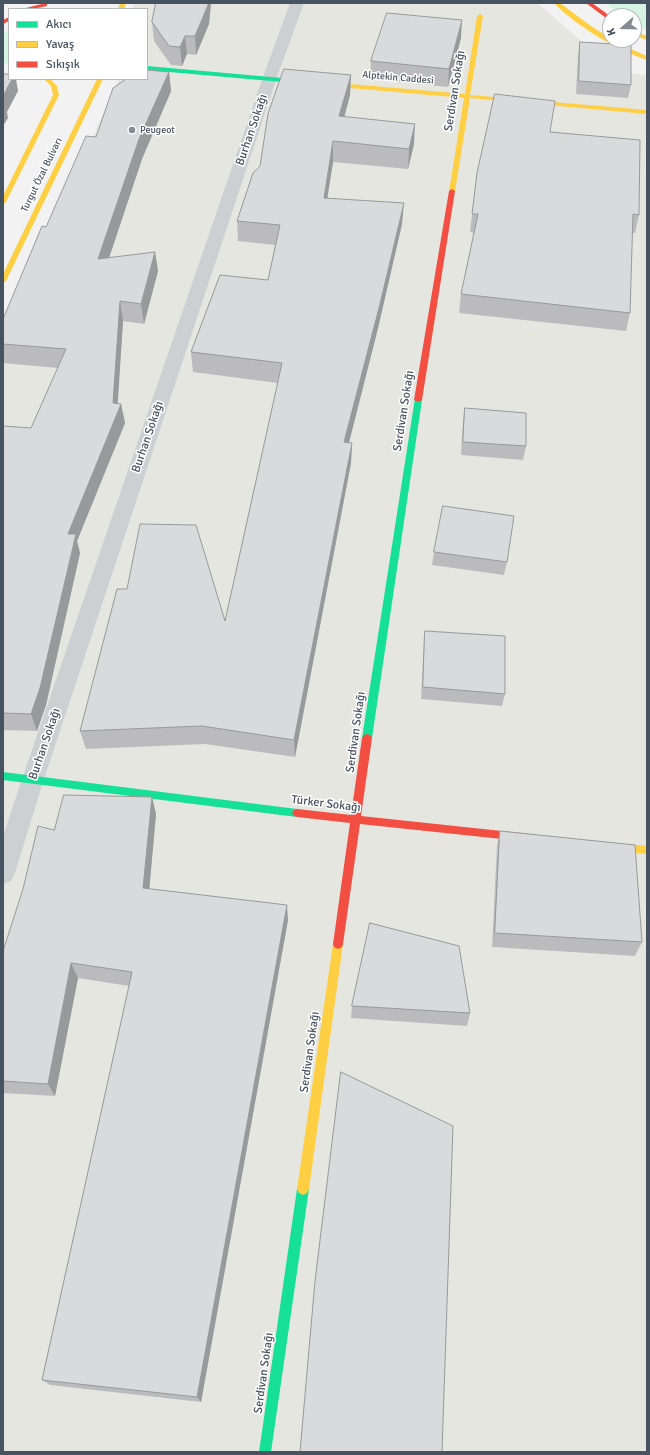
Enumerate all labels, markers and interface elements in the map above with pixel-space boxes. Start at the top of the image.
legend [8,8,148,80]
north arrow [602,8,642,48]
text: Akıcı [46,17,72,32]
text: K [604,27,618,37]
text: Yavaş [46,37,74,52]
street label: Serdivan Sokağı [441,50,469,132]
text: Sıkışık [46,57,80,72]
street label: Alptekin Caddesi [362,69,434,87]
street label: Burhan Sokağı [233,92,271,168]
place label: Peugeot [140,124,175,136]
marker: Peugeot [127,125,137,135]
street label: Turgut Özal Bulvarı [19,136,65,214]
street label: Serdivan Sokağı [390,370,418,452]
street label: Burhan Sokağı [129,399,167,475]
street label: Serdivan Sokağı [343,691,369,773]
street label: Burhan Sokağı [26,706,64,782]
street label: Türker Sokağı [291,793,361,815]
street label: Serdivan Sokağı [297,1011,323,1093]
street label: Serdivan Sokağı [251,1332,277,1414]

